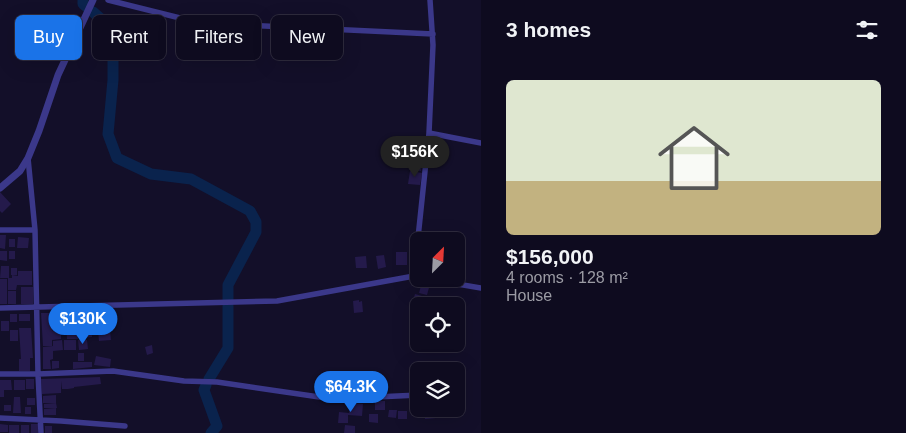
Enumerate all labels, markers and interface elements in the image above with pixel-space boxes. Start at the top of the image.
chip: Buy [15,15,82,60]
chip: Rent [92,15,166,60]
chip: Filters [176,15,261,60]
chip: New [271,15,343,60]
icon: filters [853,16,881,44]
text: 3 homes [506,18,591,41]
icon: home [649,113,739,203]
pin: $156K [380,136,450,178]
text: $156K [391,143,439,160]
north arrow [410,232,465,288]
map controls [410,232,465,417]
text: $156,000 [506,245,594,268]
text: 4 rooms · 128 m² [506,269,628,286]
text: House [506,287,552,304]
button: locate [410,297,465,352]
pin: $130K [48,302,118,345]
text: $130K [59,310,107,327]
button: layers [410,362,465,417]
pin: $64.3K [310,370,392,413]
text: $64.3K [325,378,377,395]

